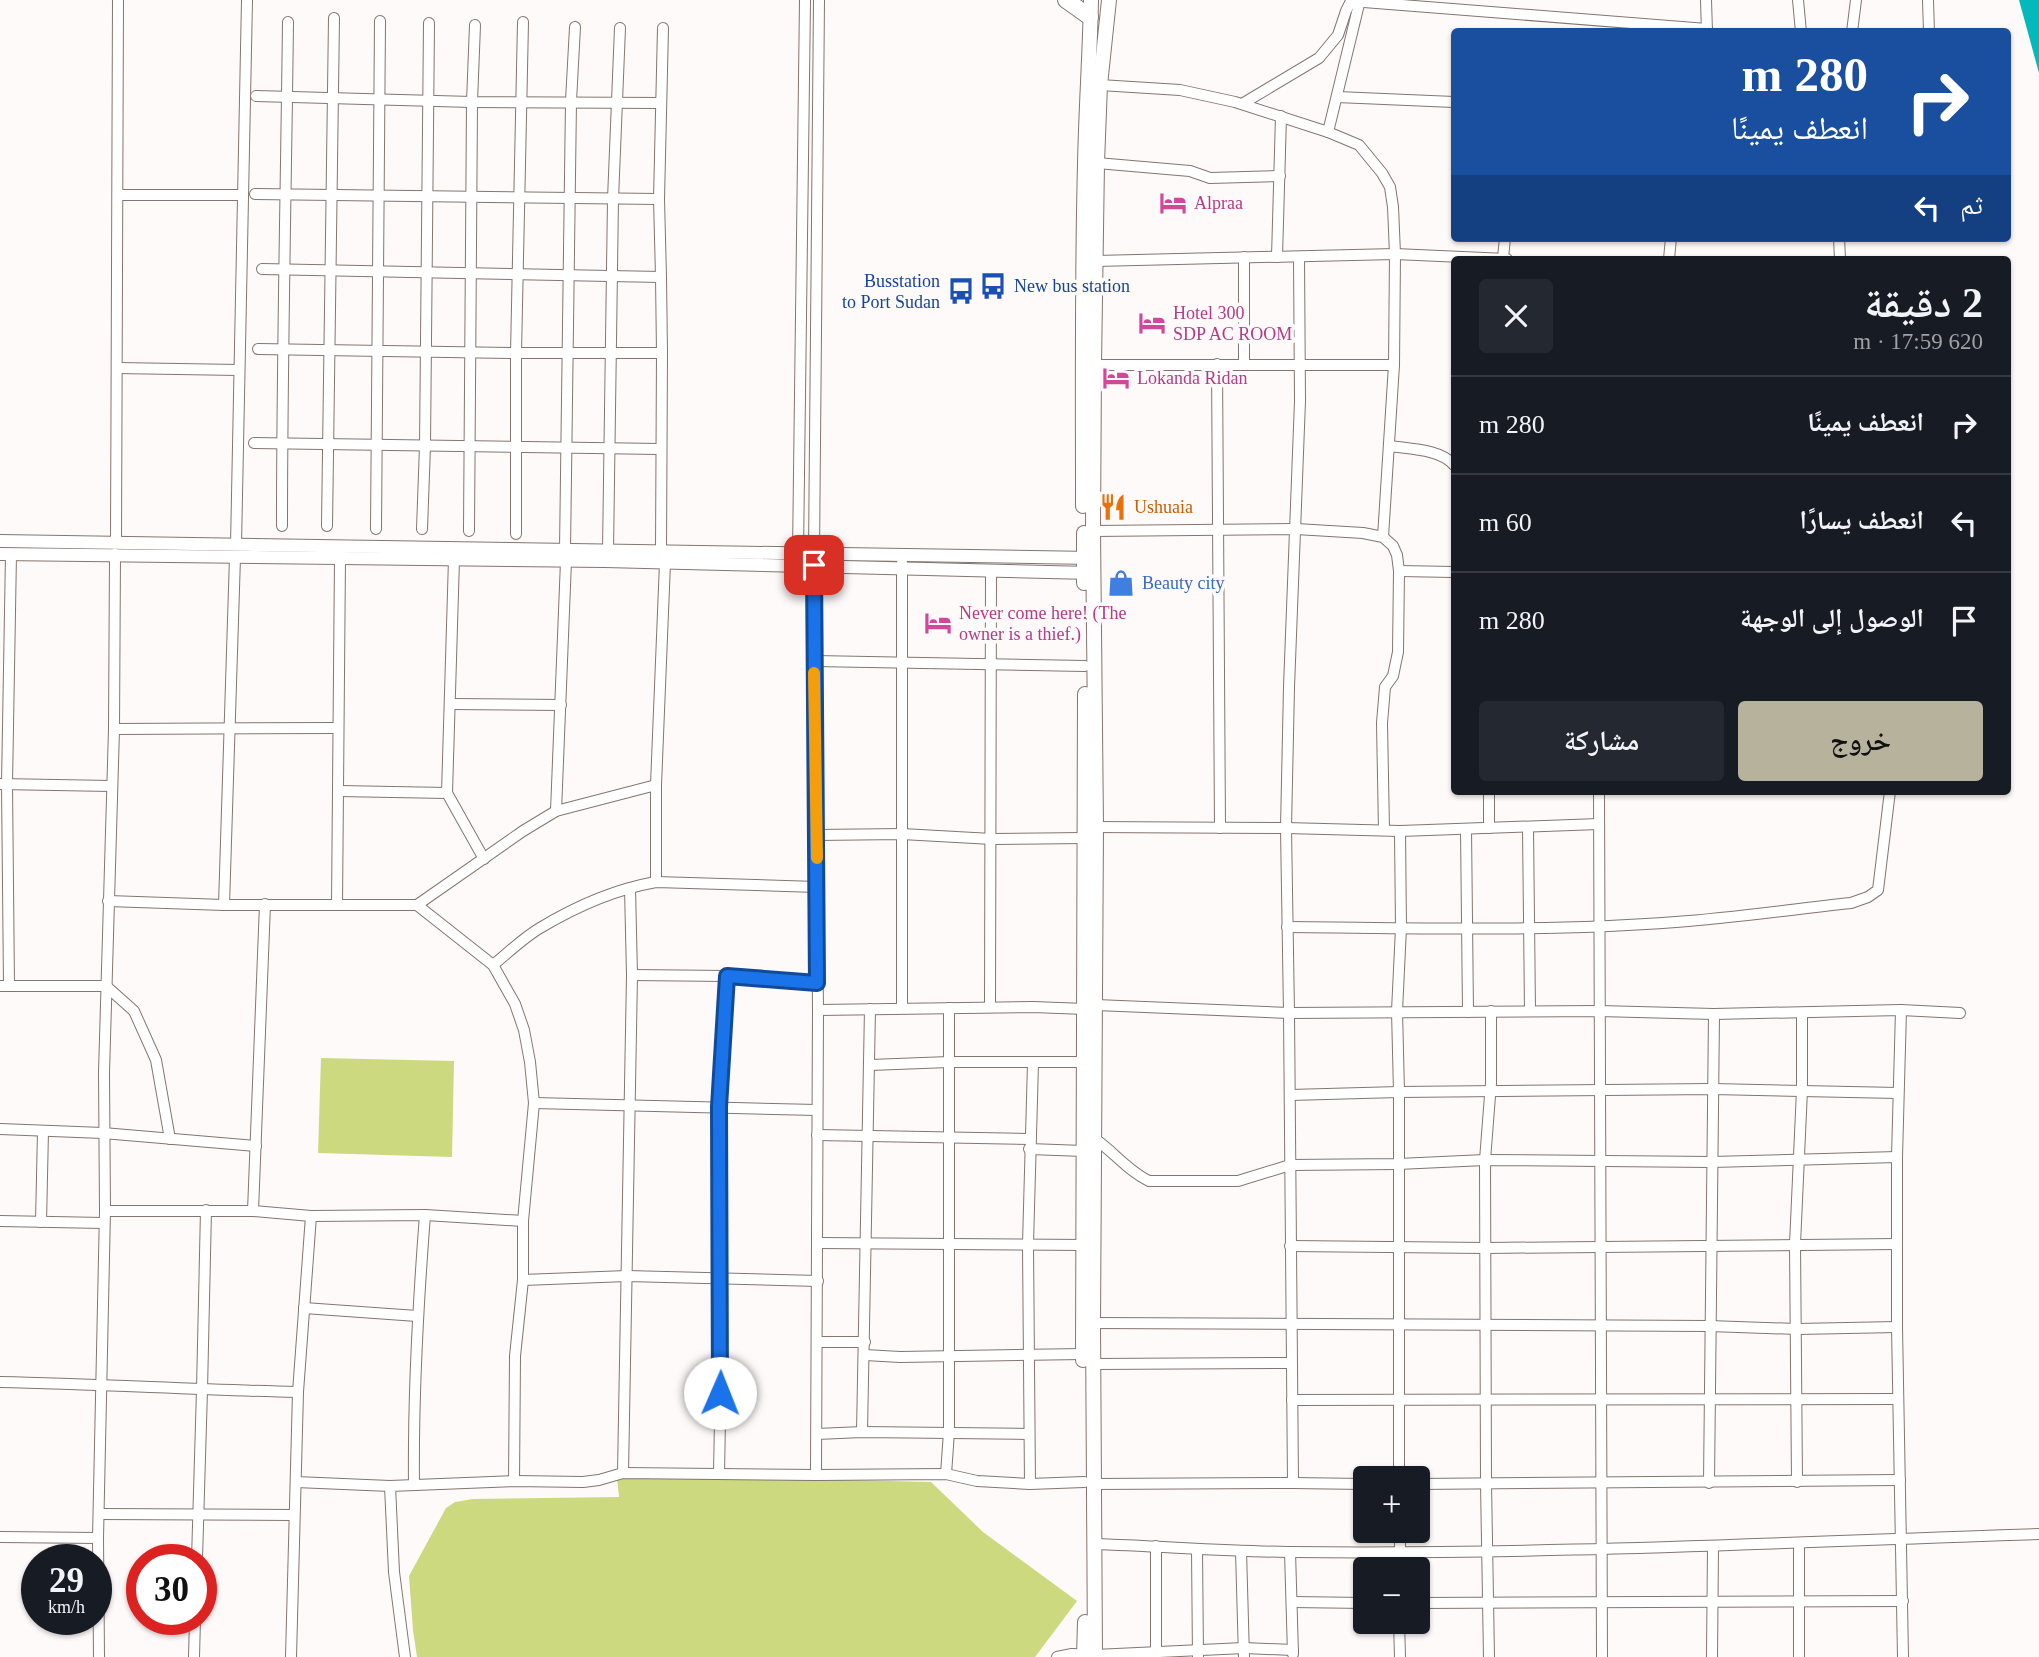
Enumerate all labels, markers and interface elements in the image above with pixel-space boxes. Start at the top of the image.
text: 280 m [1741,47,1868,102]
icon: right [1892,56,1983,147]
text: انعطف يمينًا [1731,110,1868,146]
hotel icon: Alpraa [1158,188,1188,218]
icon: left [1908,189,1946,227]
text: ثم [1960,191,1983,220]
place label: Alpraa [1194,193,1243,213]
place label: Busstation to Port Sudan [842,271,940,312]
bus stop icon: New bus station [978,271,1008,301]
bus stop icon: Busstation to Port Sudan [946,276,976,306]
place label: New bus station [1014,276,1130,296]
button: close [1479,279,1553,353]
text: 2 دقيقة [1864,280,1983,326]
place label: Hotel 300 SDP AC ROOM [1173,303,1292,344]
hotel icon: Hotel 300 SDP AC ROOM [1137,308,1167,338]
text: 620 m · 17:59 [1853,329,1983,354]
hotel icon: Lokanda Ridan [1101,363,1131,393]
place label: Lokanda Ridan [1137,368,1247,388]
icon: right [1945,406,1983,444]
text: انعطف يمينًا [1807,408,1924,437]
text: 280 m [1479,410,1545,439]
restaurant icon: Ushuaia [1098,492,1128,522]
place label: Ushuaia [1134,497,1193,517]
icon: left [1945,504,1983,542]
text: انعطف يسارًا [1800,506,1924,535]
text: 60 m [1479,508,1532,537]
pin [784,535,844,595]
icon: arrive [795,546,833,584]
shop icon: Beauty city [1106,568,1136,598]
place label: Beauty city [1142,573,1224,593]
icon: arrive [1945,602,1983,640]
place label: Never come here! (The owner is a thief.) [959,603,1126,645]
text: الوصول إلى الوجهة [1740,604,1924,633]
text: 280 m [1479,606,1545,635]
hotel icon: Never come here! (The owner is a thief.) [923,608,953,638]
button: مشاركة [1479,701,1724,781]
button: خروج [1738,701,1983,781]
position arrow [683,1356,757,1430]
map controls [1353,1466,1430,1634]
button: + [1353,1466,1430,1543]
speed limit sign: 30 [126,1544,217,1635]
button: − [1353,1557,1430,1634]
text: 29 [49,1561,84,1600]
text: km/h [48,1597,85,1617]

